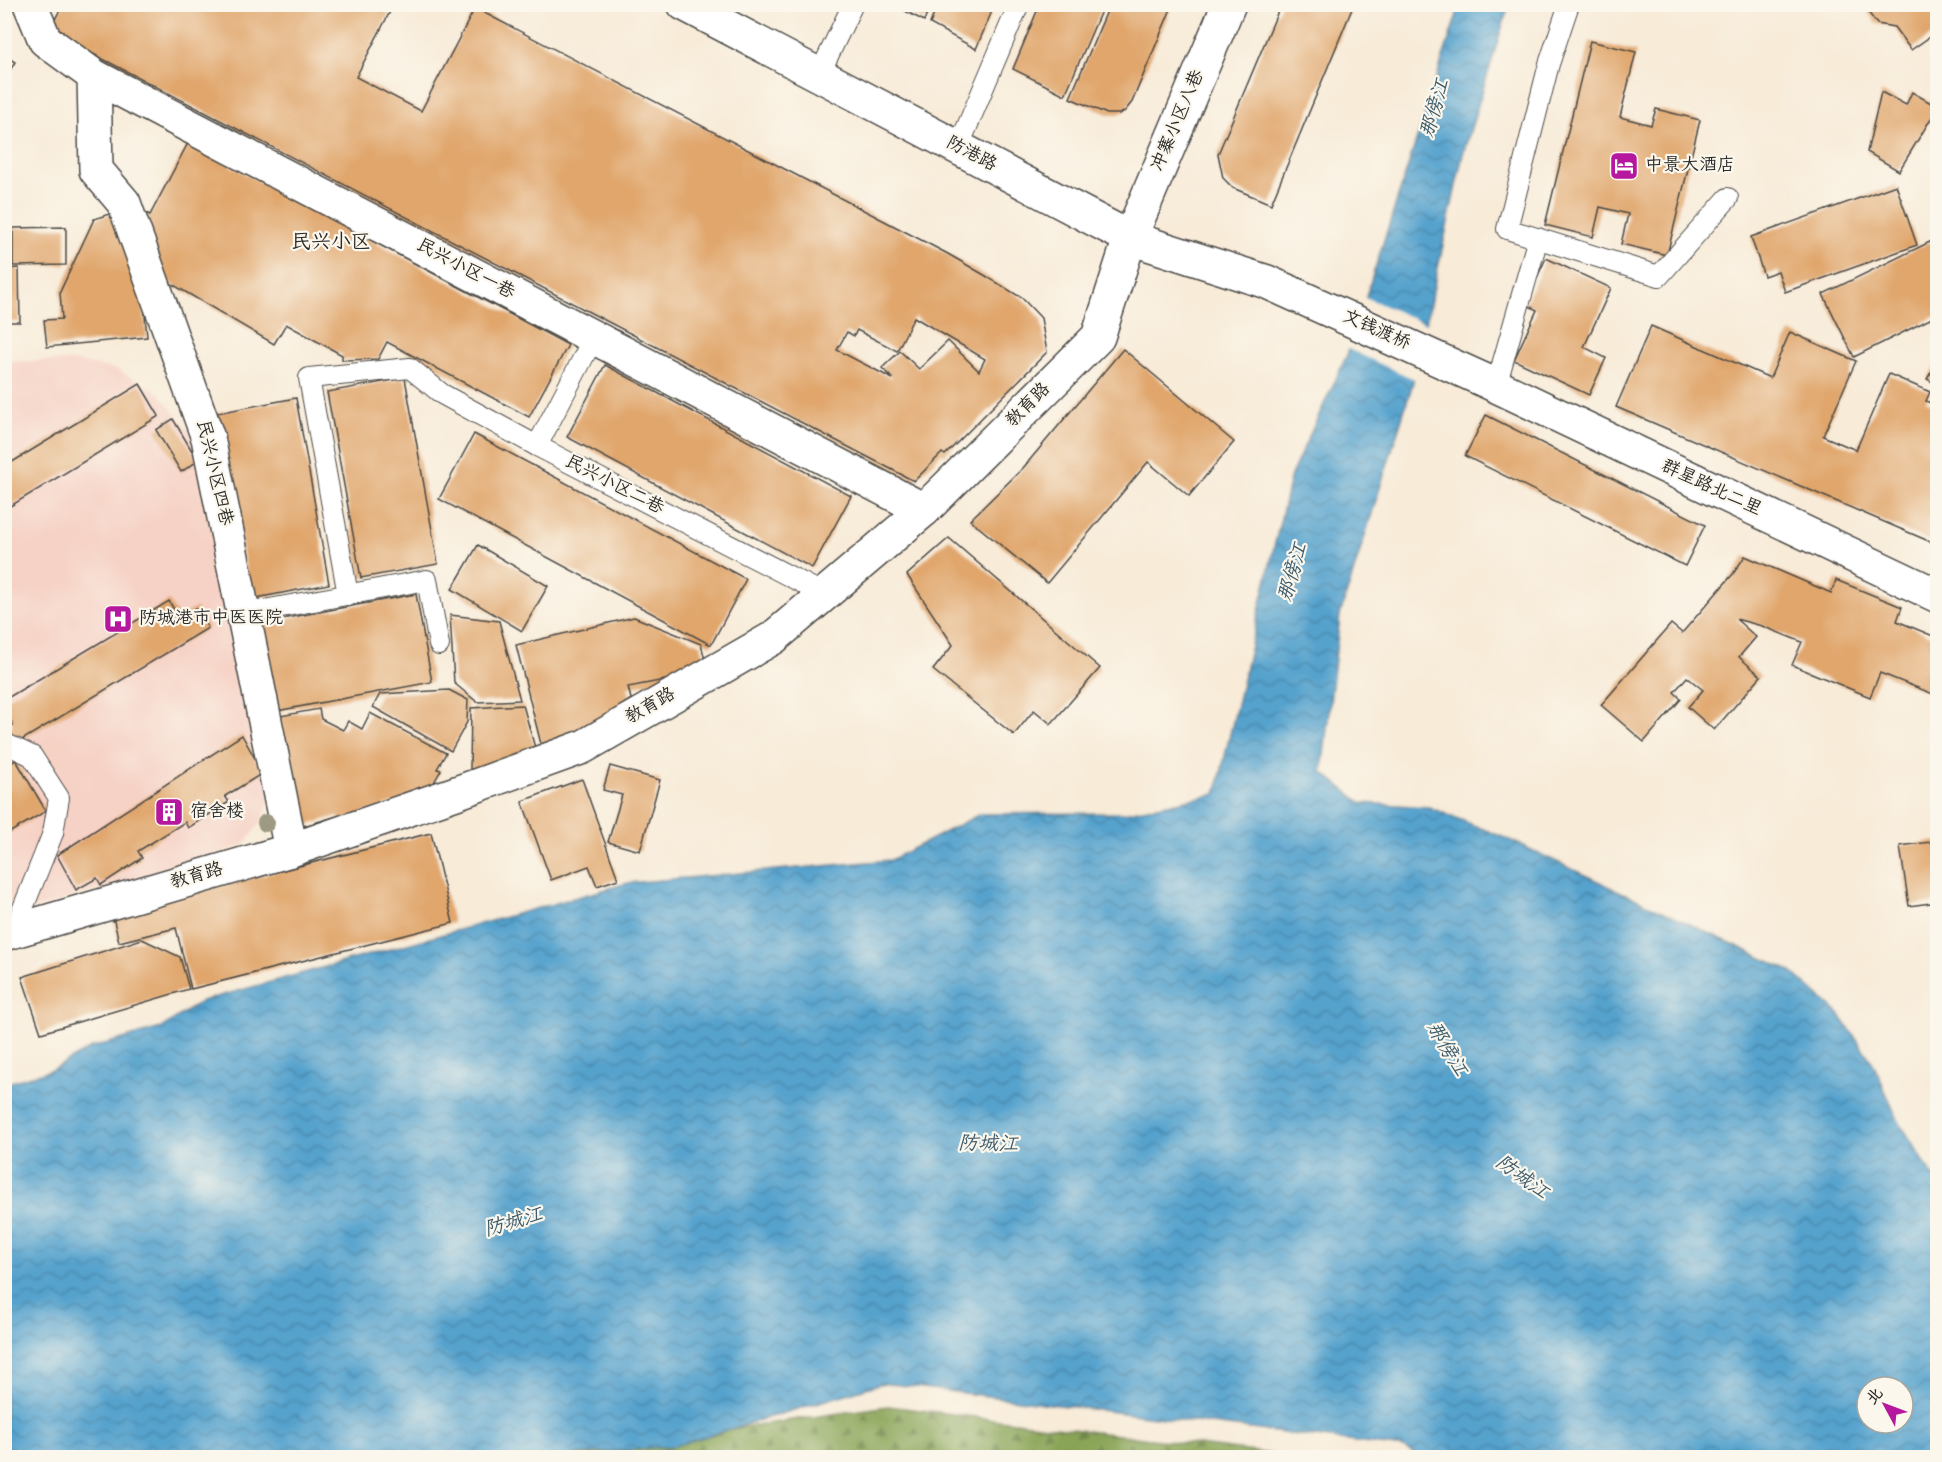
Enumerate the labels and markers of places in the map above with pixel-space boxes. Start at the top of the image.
hotel icon: 中景大酒店 [1608,150,1640,182]
place label: 中景大酒店 [1645,155,1735,177]
hospital icon: 防城港市中医医院 [102,603,134,635]
place label: 防城港市中医医院 [139,608,283,630]
building icon: 宿舍楼 [153,796,185,828]
place label: 宿舍楼 [190,801,244,823]

